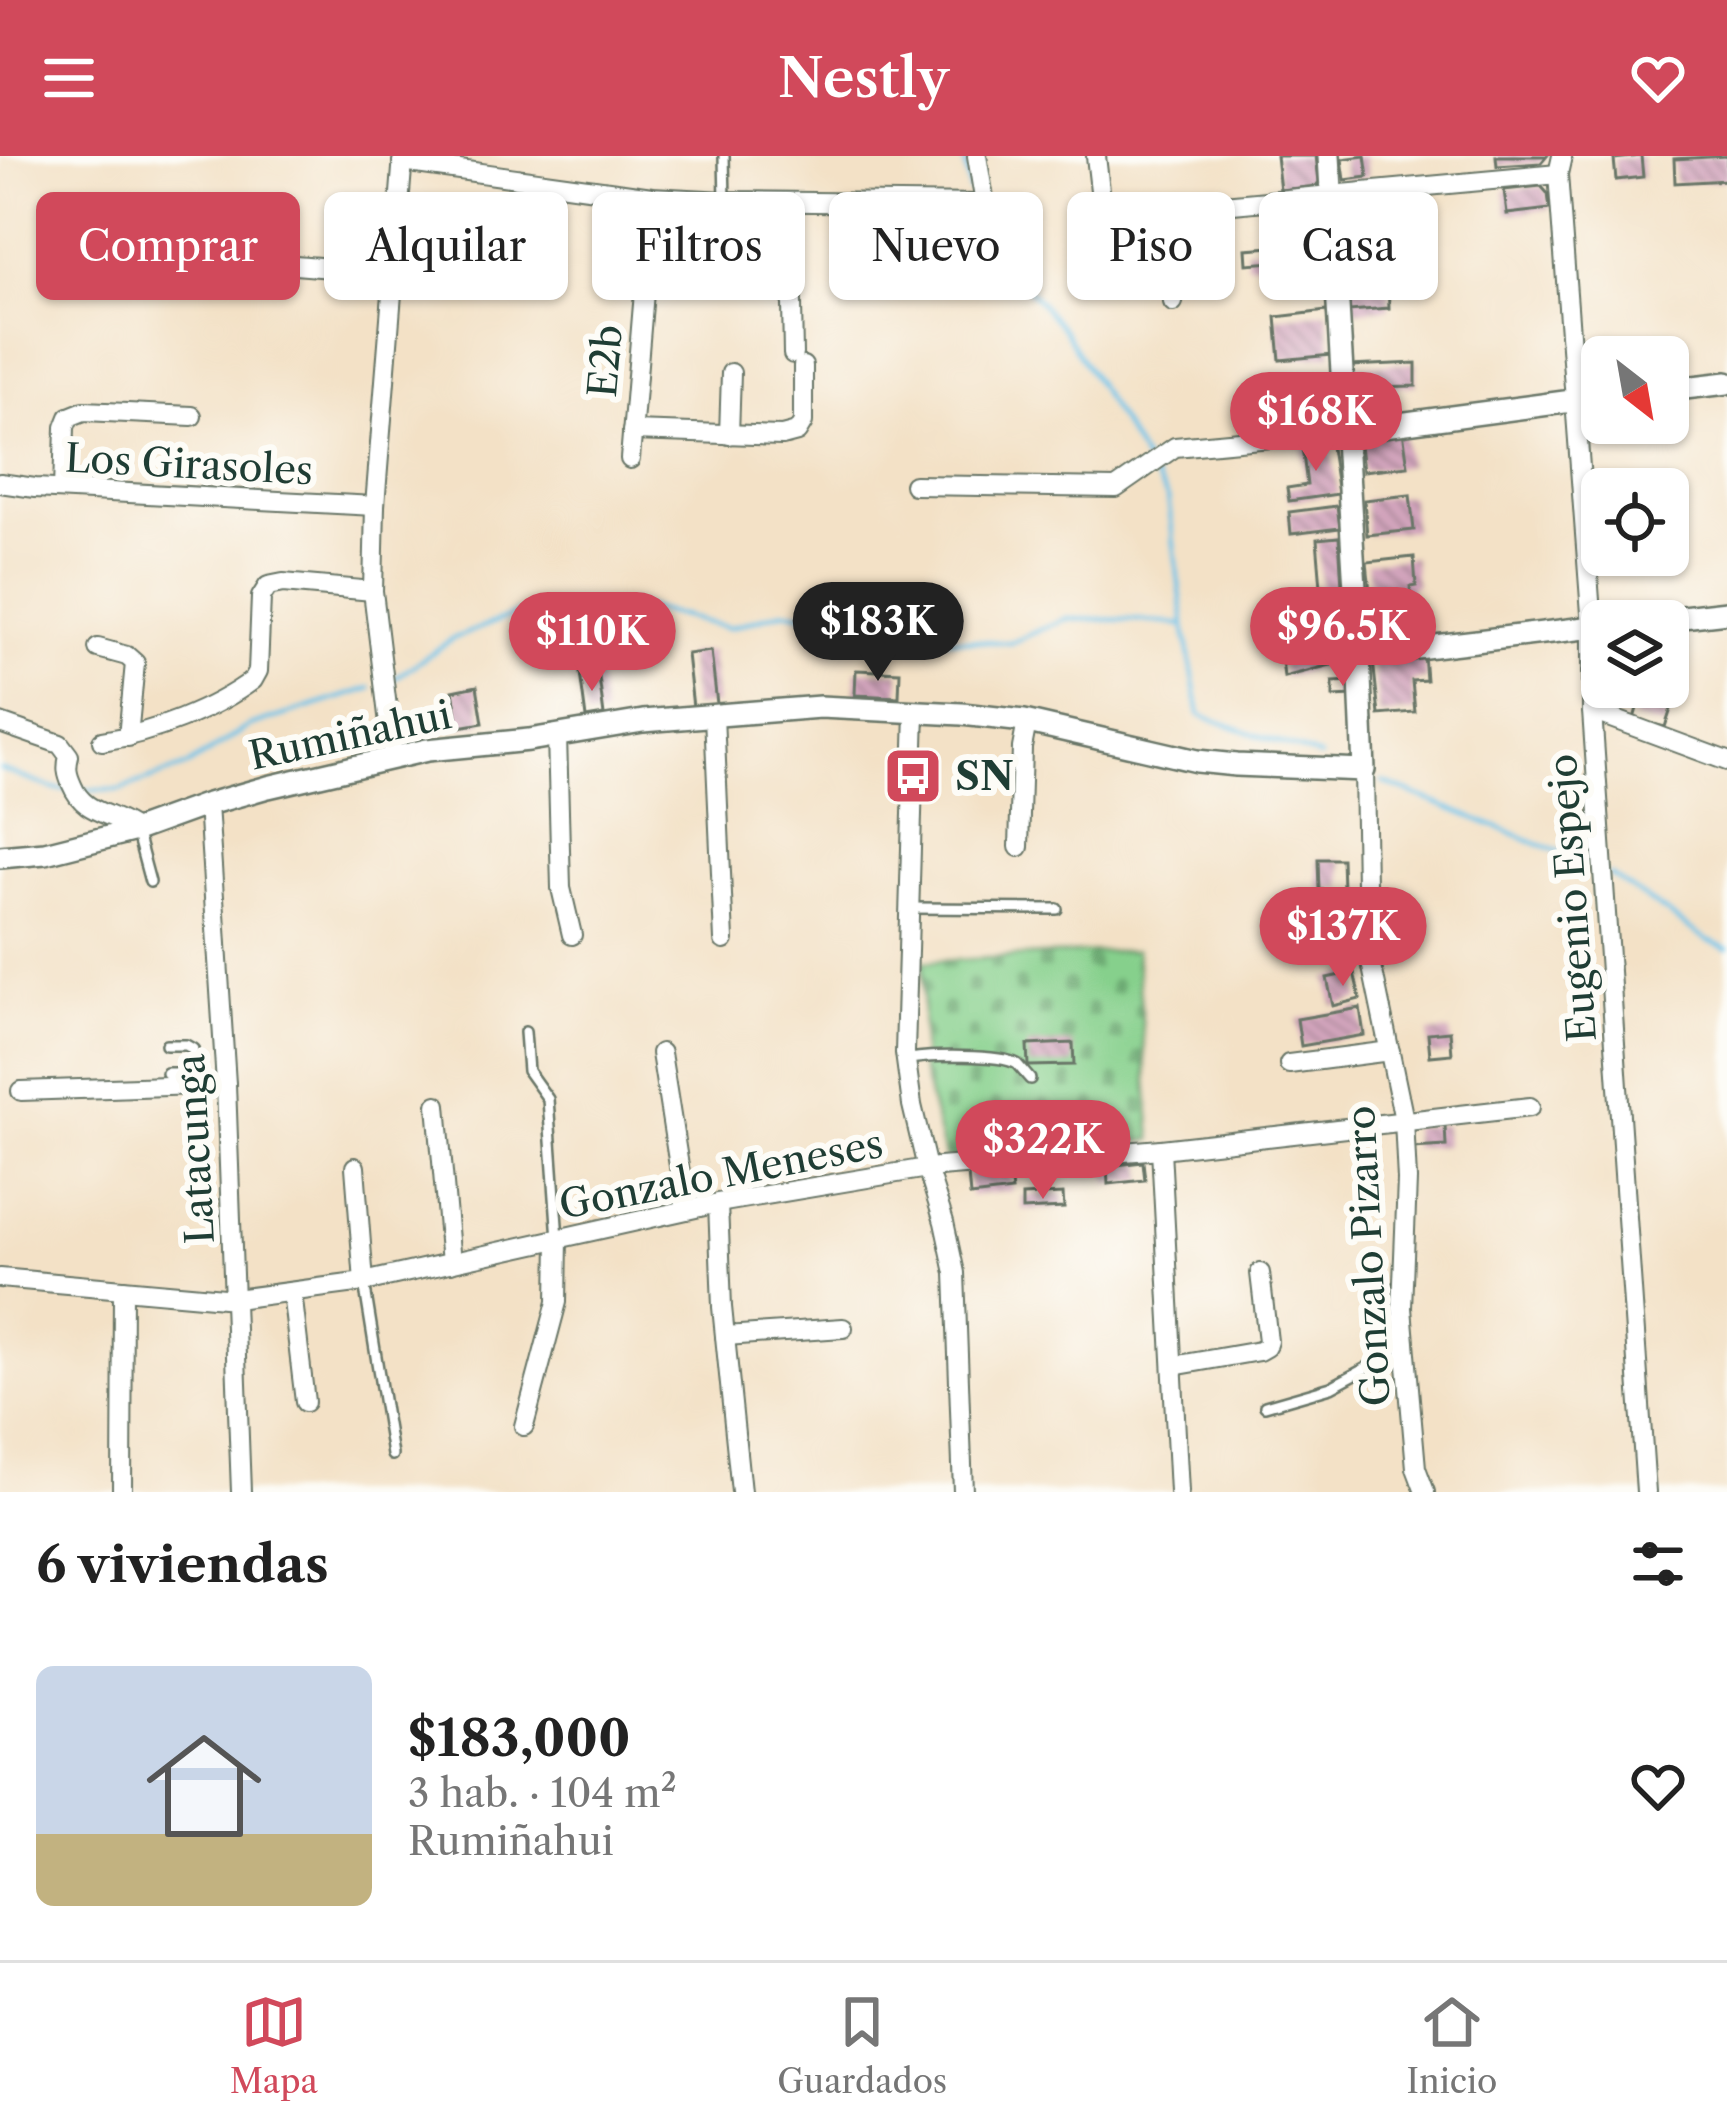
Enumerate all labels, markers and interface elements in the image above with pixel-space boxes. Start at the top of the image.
icon: menu [36,45,102,111]
text: Nestly [778,45,949,111]
icon: heart [1625,45,1691,111]
chip: Comprar [36,192,300,300]
chip: Alquilar [324,192,568,300]
chip: Filtros [592,192,805,300]
chip: Nuevo [829,192,1043,300]
chip: Piso [1067,192,1235,300]
chip: Casa [1259,192,1438,300]
street label: E2b [578,323,632,399]
north arrow [1581,336,1689,444]
map controls [1581,336,1689,708]
pin: $168K [1232,372,1400,474]
text: $168K [1257,387,1375,435]
street label: Los Girasoles [64,434,314,494]
button: locate [1581,468,1689,576]
pin: $183K [794,582,962,684]
pin: $96.5K [1245,587,1441,689]
pin: $110K [508,592,676,694]
text: $183K [820,597,936,645]
button: layers [1581,600,1689,708]
text: $96.5K [1277,602,1409,650]
text: $110K [536,607,648,655]
street label: Rumiñahui [244,690,456,780]
bus stop icon: SN [882,745,944,807]
place label: SN [955,752,1014,800]
street label: Eugenio Espejo [1538,752,1606,1044]
pin: $137K [1259,887,1427,989]
text: $137K [1287,902,1399,950]
street label: Latacunga [166,1052,224,1245]
pin: $322K [959,1100,1127,1202]
street label: Gonzalo Pizarro [1336,1105,1400,1407]
text: $322K [982,1115,1104,1163]
street label: Gonzalo Meneses [555,1119,887,1229]
icon: filters [1625,1531,1691,1597]
text: 6 viviendas [36,1533,329,1595]
text: $183,000 [408,1707,631,1769]
icon: home [132,1714,276,1858]
icon: heart [1625,1753,1691,1819]
text: 3 hab. · 104 m² [408,1769,677,1817]
text: Rumiñahui [408,1817,614,1865]
tab: Mapa [230,1989,318,2102]
tab: Guardados [777,1989,947,2102]
tab: Inicio [1407,1989,1497,2102]

